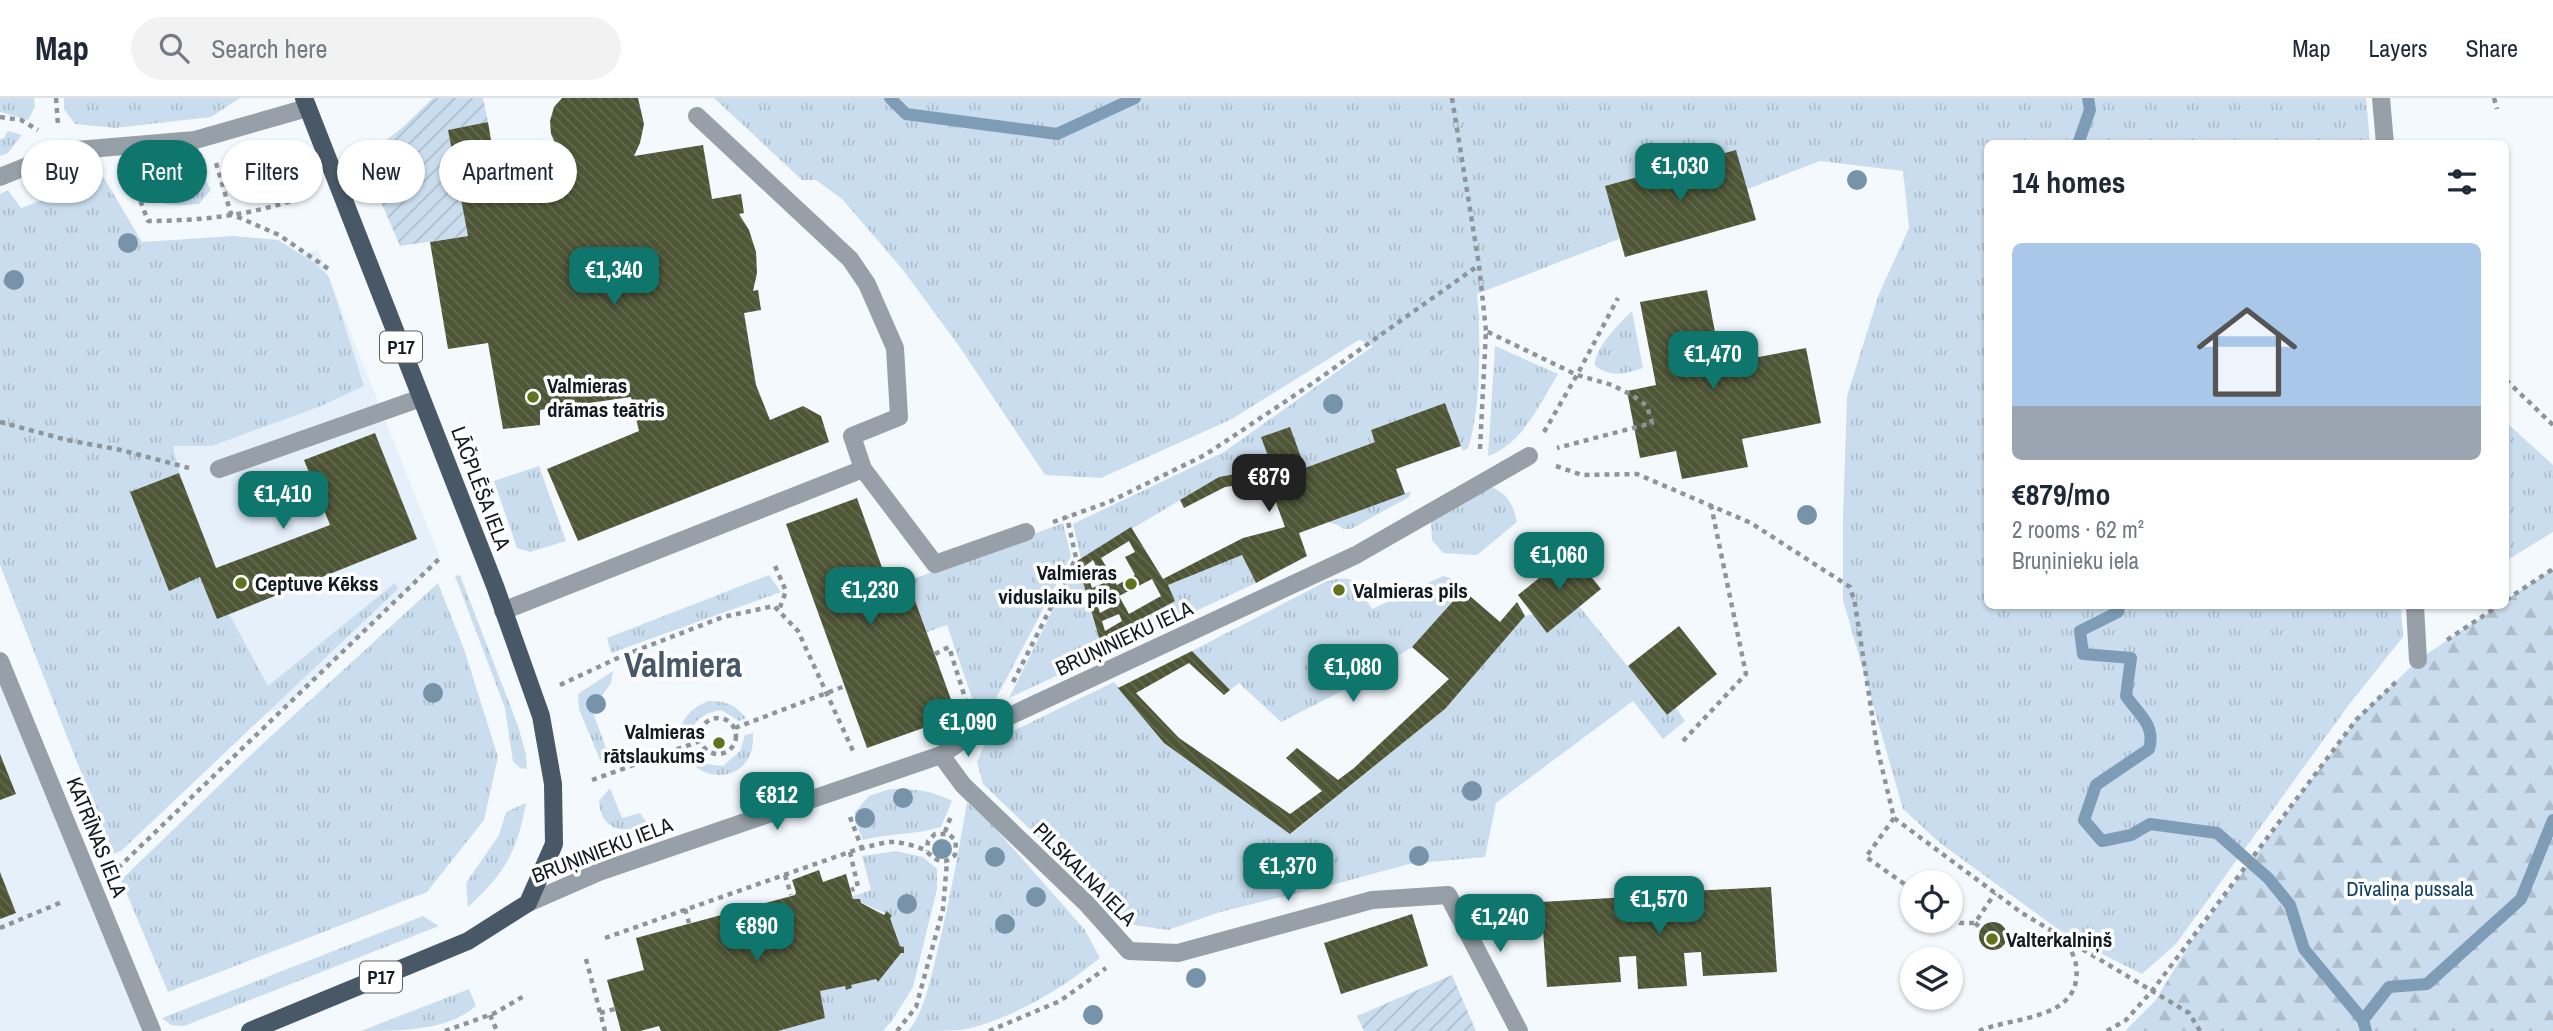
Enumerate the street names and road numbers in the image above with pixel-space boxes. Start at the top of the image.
road number: P17 [380,331,422,362]
street label: LĀČPLĒŠA IELA [444,422,518,554]
street label: BRUŅINIEKU IELA [1051,593,1198,682]
street label: KATRĪNAS IELA [60,773,134,902]
street label: BRUŅINIEKU IELA [528,810,677,890]
street label: PILSKALNA IELA [1027,816,1143,932]
road number: P17 [360,962,402,992]

